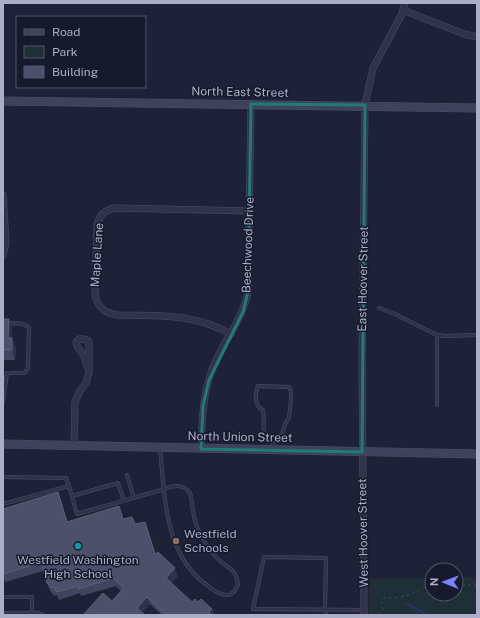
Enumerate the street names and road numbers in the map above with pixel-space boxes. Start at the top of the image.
street label: North East Street [191,84,289,100]
street label: Beechwood Drive [239,196,257,293]
street label: Maple Lane [88,222,106,288]
street label: East Hoover Street [355,226,371,332]
street label: North Union Street [188,429,293,445]
street label: West Hoover Street [355,478,371,588]

